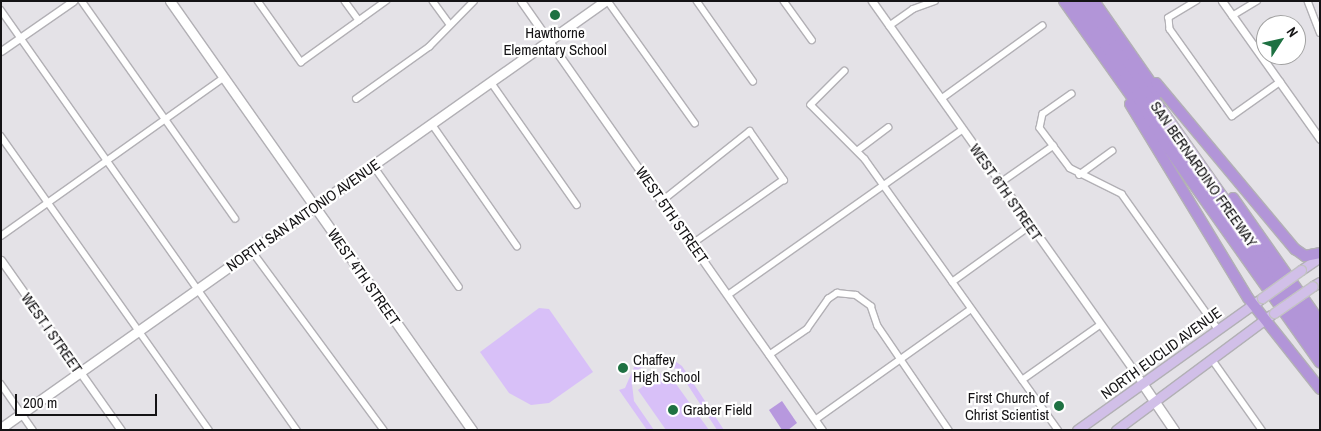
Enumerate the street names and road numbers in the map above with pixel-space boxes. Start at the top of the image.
street label: SAN BERNARDINO FREEWAY [1147,98,1261,250]
street label: WEST 6TH STREET [966,140,1046,244]
street label: NORTH SAN ANTONIO AVENUE [222,155,384,275]
street label: WEST 5TH STREET [632,163,712,267]
street label: WEST 4TH STREET [324,225,404,329]
street label: WEST I STREET [18,289,86,377]
street label: NORTH EUCLID AVENUE [1097,303,1225,403]

